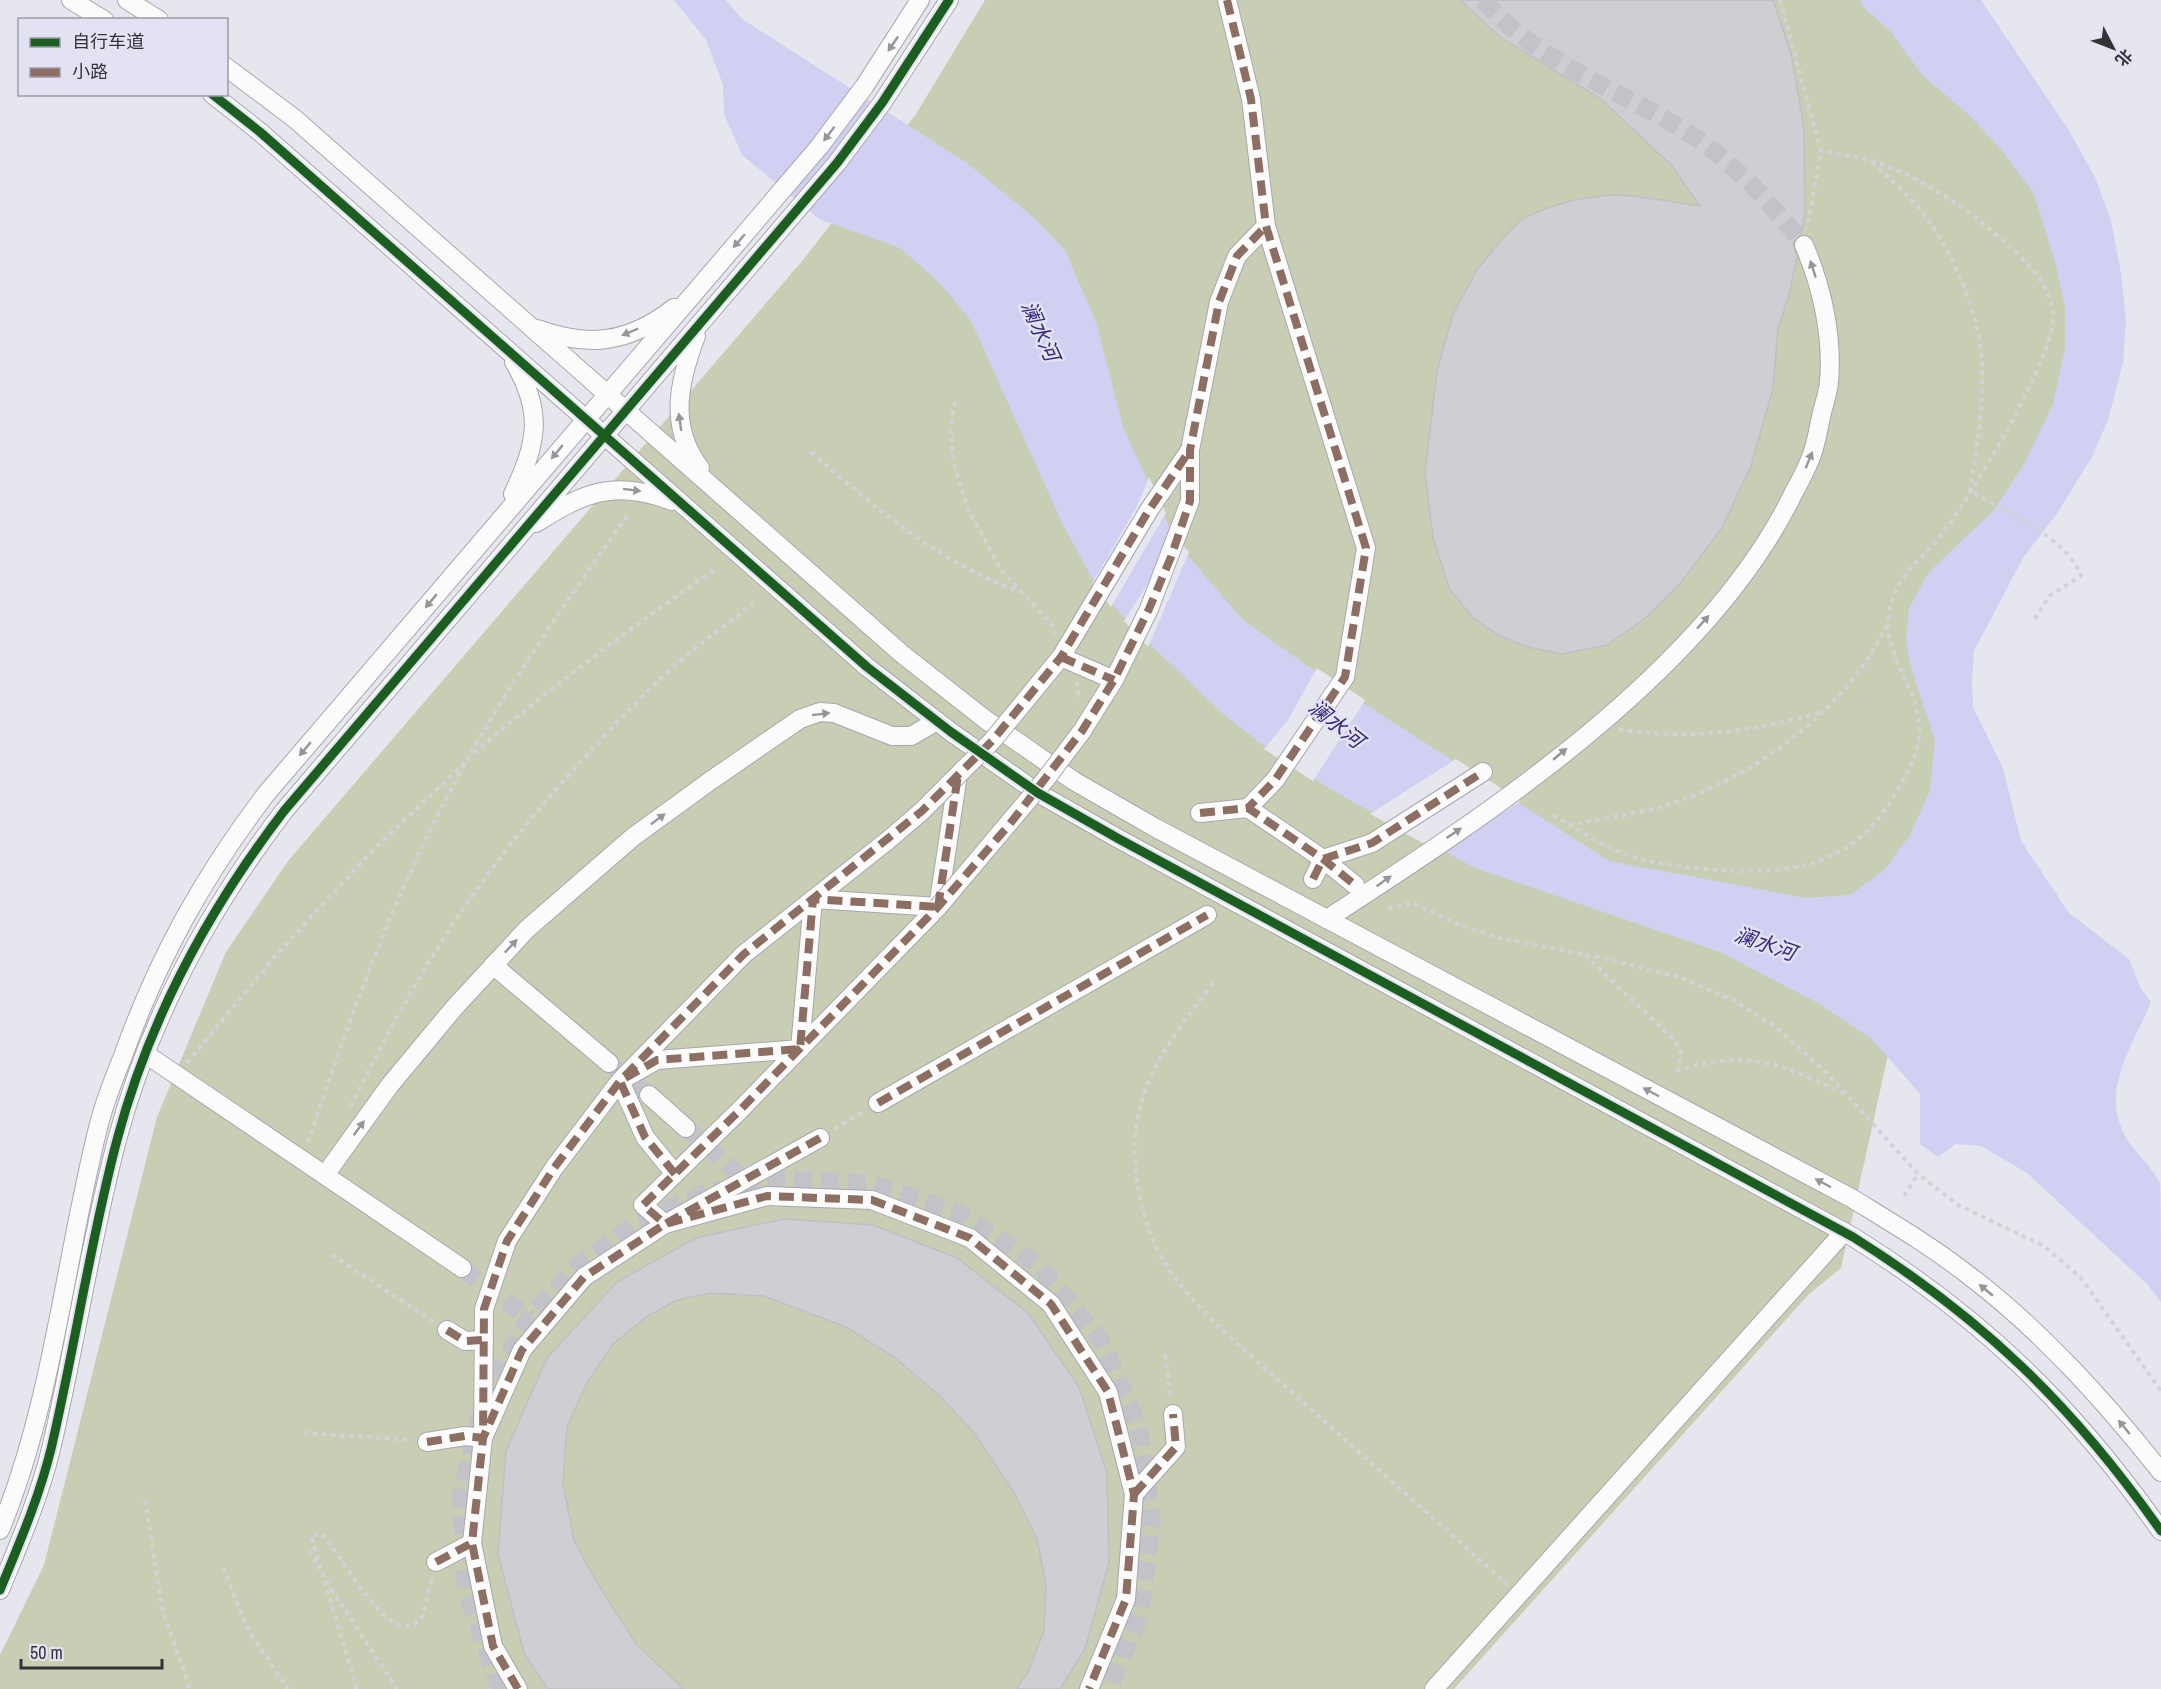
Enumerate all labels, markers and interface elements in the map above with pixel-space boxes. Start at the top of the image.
legend [18,18,228,96]
north arrow [2083,18,2143,78]
text: 自行车道 [72,29,144,54]
one-way arrow [887,35,898,52]
text: 北 [2111,45,2138,71]
text: 小路 [72,59,108,84]
one-way arrow [823,126,835,141]
one-way arrow [733,233,746,248]
one-way arrow [1808,260,1817,278]
water label: 澜水河 [1014,296,1068,369]
one-way arrow [620,327,638,337]
one-way arrow [675,413,684,432]
one-way arrow [551,444,564,460]
one-way arrow [1804,450,1814,468]
one-way arrow [623,485,642,495]
one-way arrow [425,593,438,608]
one-way arrow [1696,615,1709,630]
water label: 澜水河 [1303,693,1373,757]
one-way arrow [812,709,831,719]
one-way arrow [298,741,311,757]
one-way arrow [1552,748,1567,761]
one-way arrow [650,813,666,825]
one-way arrow [1446,828,1462,839]
one-way arrow [1375,875,1391,887]
water label: 澜水河 [1731,920,1803,969]
one-way arrow [504,939,517,954]
one-way arrow [1642,1087,1659,1097]
one-way arrow [353,1121,365,1137]
one-way arrow [1814,1178,1831,1188]
one-way arrow [1978,1283,1994,1296]
one-way arrow [2119,1419,2131,1434]
scale bar [21,1632,162,1670]
text: 50 m [30,1640,63,1665]

